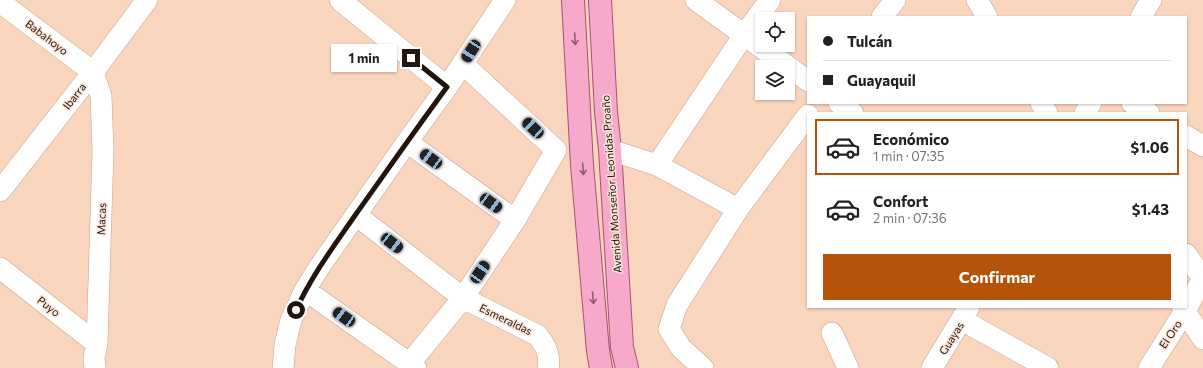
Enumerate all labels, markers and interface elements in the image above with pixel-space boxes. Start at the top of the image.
map controls [755,12,795,100]
button: locate [755,12,795,52]
street label: Babahoyo [23,17,71,57]
one-way arrow [572,32,579,45]
text: Tulcán [847,32,892,50]
car [459,38,483,64]
callout: 1 min [331,44,397,72]
route end [402,49,420,67]
text: 1 min [349,50,379,66]
button: layers [755,60,795,100]
text: Guayaquil [847,71,916,89]
street label: Ibarra [60,80,88,112]
street label: Avenida Monseñor Leonidas Proaño [598,94,624,274]
car [520,115,546,141]
icon: car [825,129,861,165]
text: Económico [873,130,949,148]
text: $1.06 [1131,138,1169,156]
car [418,147,444,171]
text: 1 min · 07:35 [873,148,944,164]
one-way arrow [579,162,586,175]
car [478,191,504,215]
icon: car [825,191,861,227]
text: Confort [873,192,928,210]
text: $1.43 [1132,200,1169,218]
street label: Macas [94,203,108,235]
text: 2 min · 07:36 [873,210,947,226]
car [379,231,405,255]
button: Confirmar [823,254,1171,300]
car [468,259,492,285]
one-way arrow [590,291,597,304]
street label: Puyo [35,293,63,319]
route start [287,301,305,319]
street label: Esmeraldas [478,301,534,337]
car [331,305,357,329]
street label: El Oro [1156,317,1184,351]
street label: Guayas [936,319,966,357]

